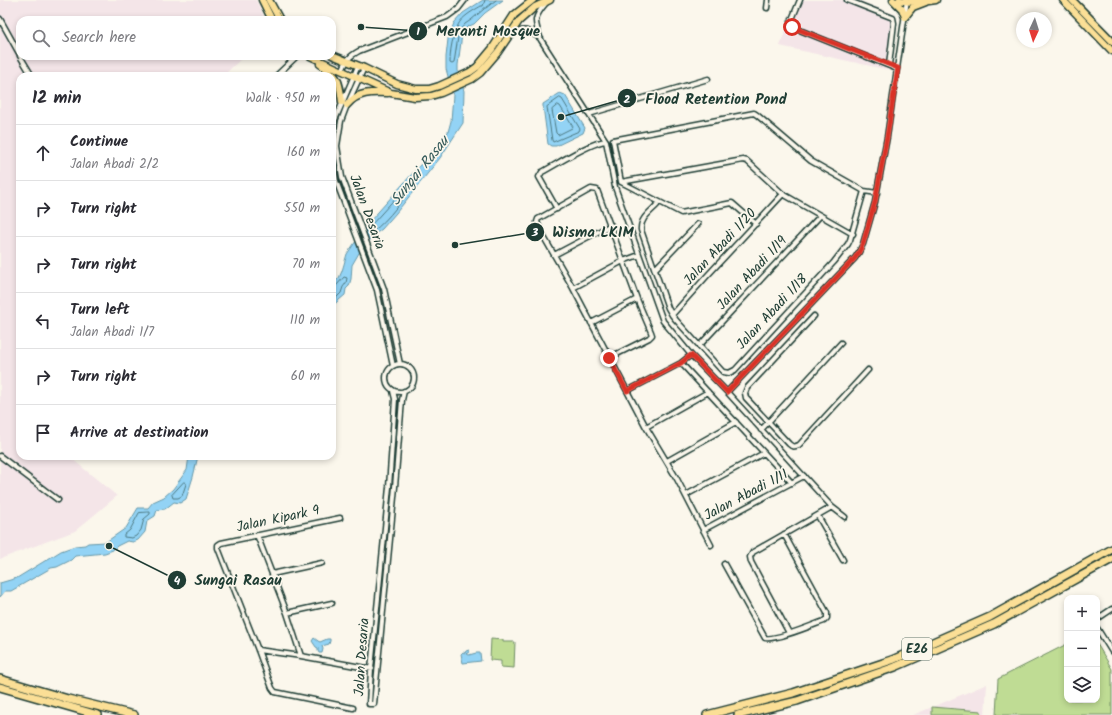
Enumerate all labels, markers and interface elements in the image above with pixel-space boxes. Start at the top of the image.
north arrow [1016,12,1052,48]
search box [16,16,336,60]
callout: Meranti Mosque [408,17,548,44]
route start [783,18,801,36]
text: Meranti Mosque [436,20,541,44]
text: 1 [416,22,420,41]
text: Search here [62,26,136,50]
icon: search [30,27,52,49]
text: 12 min [32,85,81,112]
callout: Flood Retention Pond [617,85,794,112]
text: Walk · 950 m [246,88,320,109]
text: Flood Retention Pond [645,88,788,112]
text: 2 [624,90,631,109]
text: Continue [70,130,128,154]
water label: Sungai Rasau [384,130,457,211]
icon: ahead [32,142,54,164]
text: 160 m [287,142,320,163]
text: Jalan Abadi 2/2 [70,154,159,175]
street label: Jalan Desaria [343,171,391,253]
text: Turn right [70,197,137,221]
icon: right [32,198,54,220]
text: 550 m [284,198,320,219]
street label: Jalan Abadi 1/20 [678,203,762,291]
callout: Wisma LKIM [525,219,642,246]
text: Wisma LKIM [552,221,634,245]
text: 3 [531,223,539,242]
street label: Jalan Abadi 1/19 [712,231,793,315]
text: Turn right [70,253,137,277]
icon: right [32,254,54,276]
text: 70 m [292,254,320,275]
street label: Jalan Abadi 1/18 [731,269,813,355]
text: Turn left [70,298,130,322]
icon: left [32,310,54,332]
text: 110 m [290,310,320,331]
text: Jalan Abadi 1/7 [70,322,154,343]
route end [600,349,618,367]
text: Turn right [70,365,137,389]
icon: right [32,366,54,388]
text: 60 m [291,366,320,387]
text: Arrive at destination [70,421,209,445]
icon: arrive [32,422,54,444]
street label: Jalan Abadi 1/11 [700,464,792,526]
street label: Jalan Kipark 9 [234,499,322,539]
callout: Sungai Rasau [167,566,290,593]
text: Sungai Rasau [194,569,282,593]
text: 4 [174,571,181,590]
map controls [1064,595,1100,703]
button: + [1064,595,1100,631]
street label: Jalan Desaria [348,617,376,697]
button: − [1064,631,1100,667]
road number: E26 [902,638,932,660]
button: layers [1064,667,1100,703]

